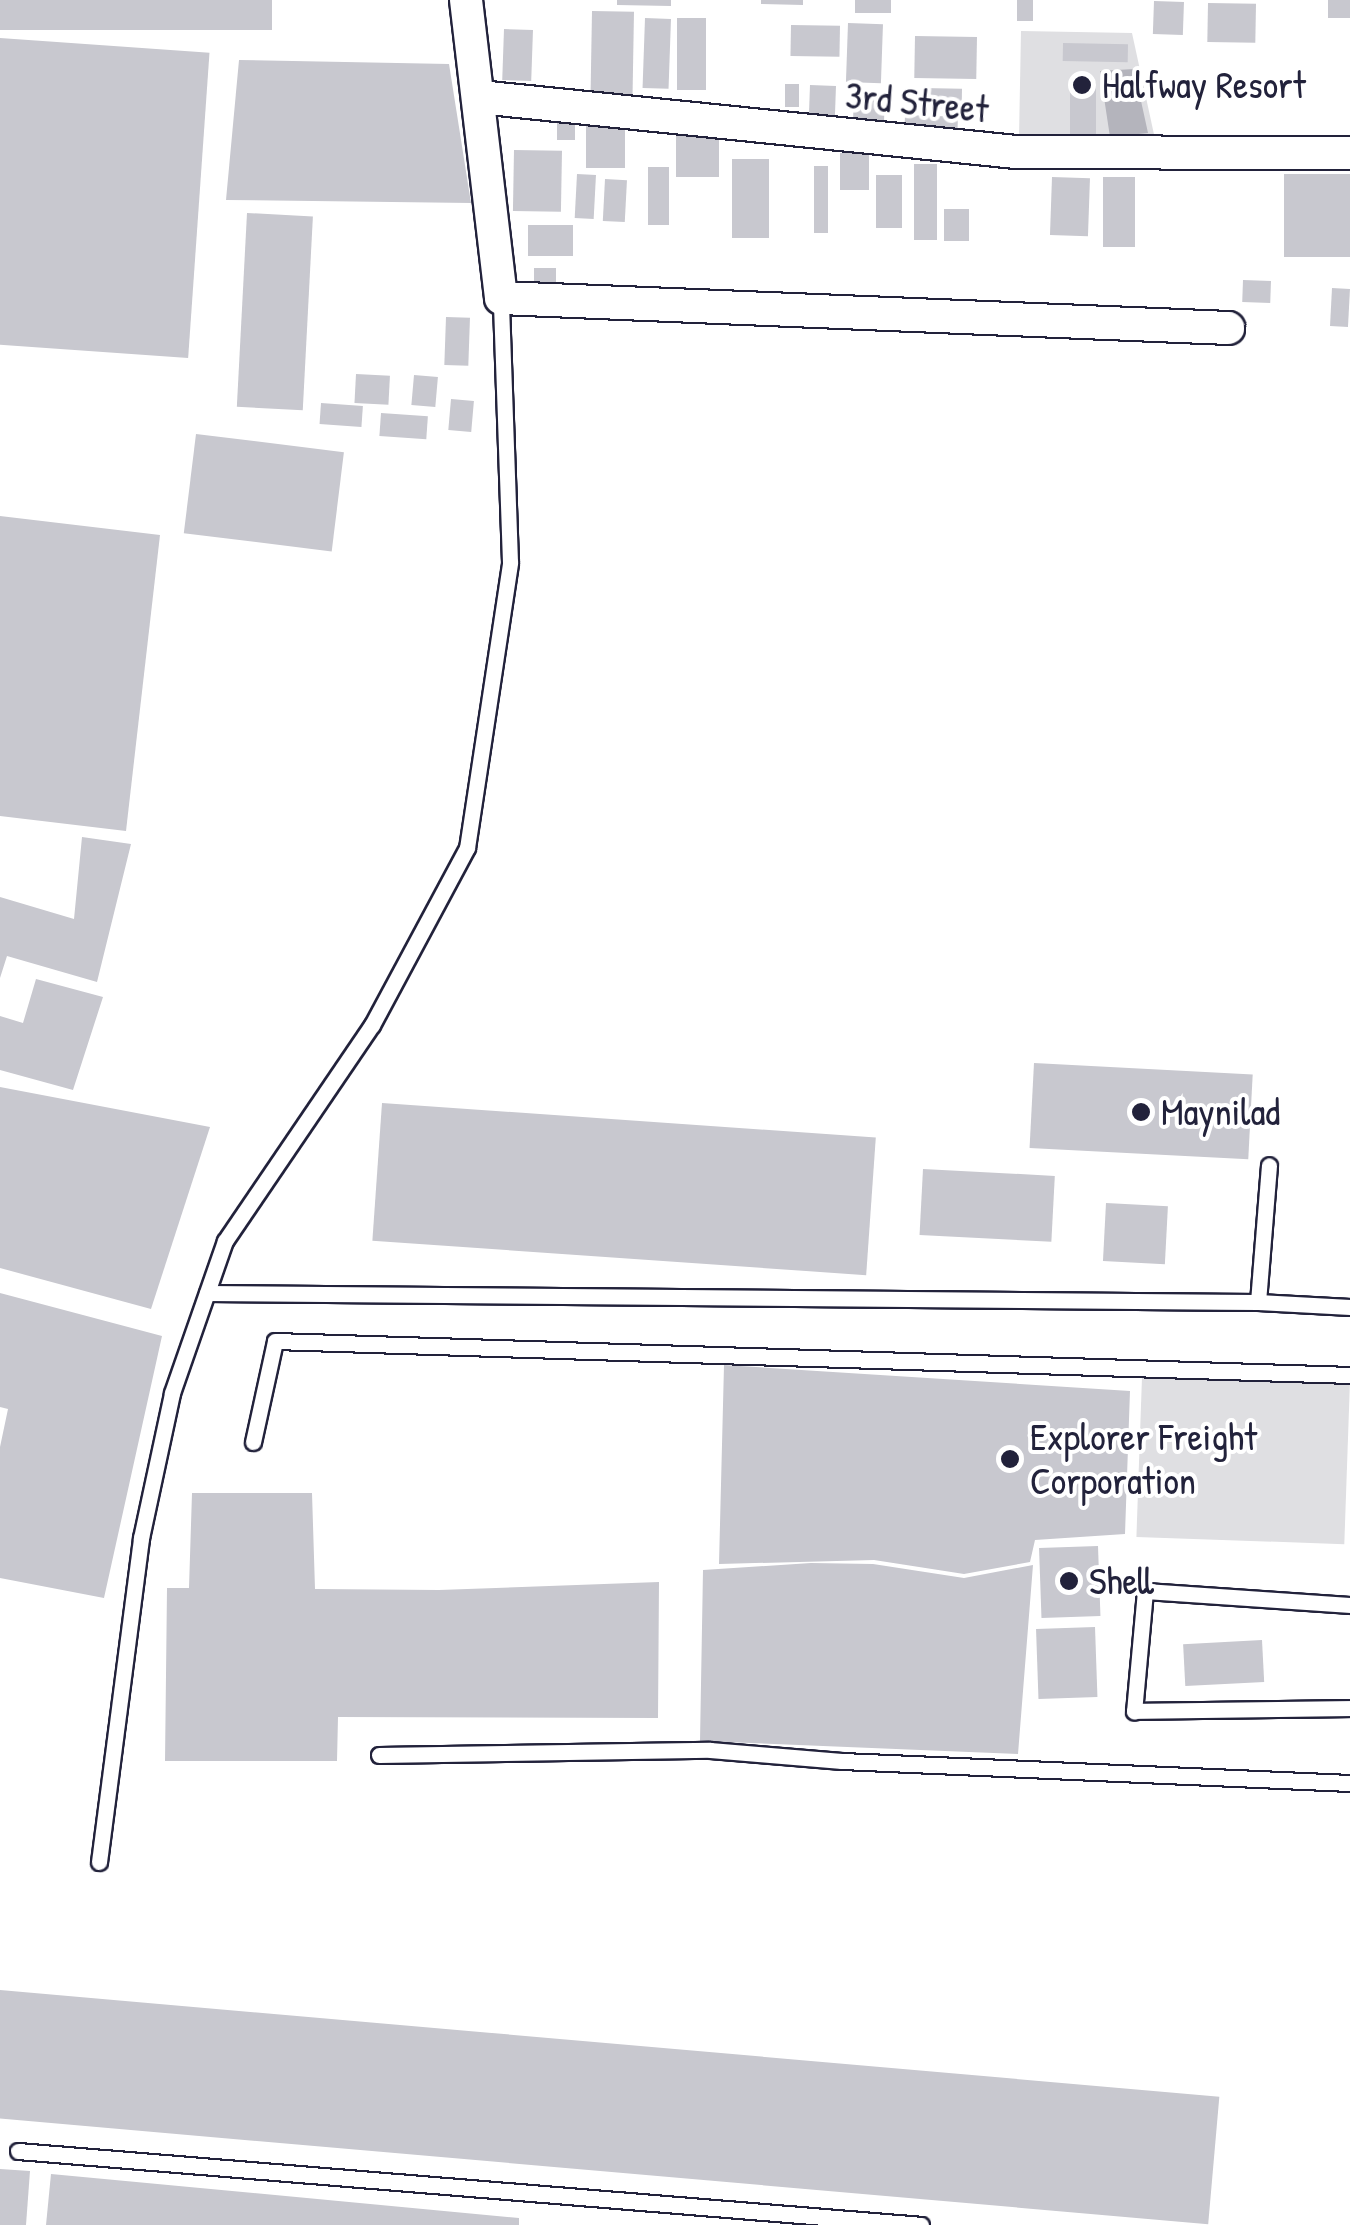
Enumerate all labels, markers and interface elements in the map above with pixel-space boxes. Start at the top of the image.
place label: Halfway Resort [1102,62,1306,108]
street label: 3rd Street [843,72,991,132]
marker: Halfway Resort [1071,74,1093,96]
place label: Maynilad [1161,1089,1280,1135]
marker: Maynilad [1130,1101,1152,1123]
place label: Explorer Freight Corporation [1030,1414,1257,1504]
marker: Explorer Freight Corporation [999,1448,1021,1470]
place label: Shell [1089,1558,1154,1604]
marker: Shell [1058,1570,1080,1592]

